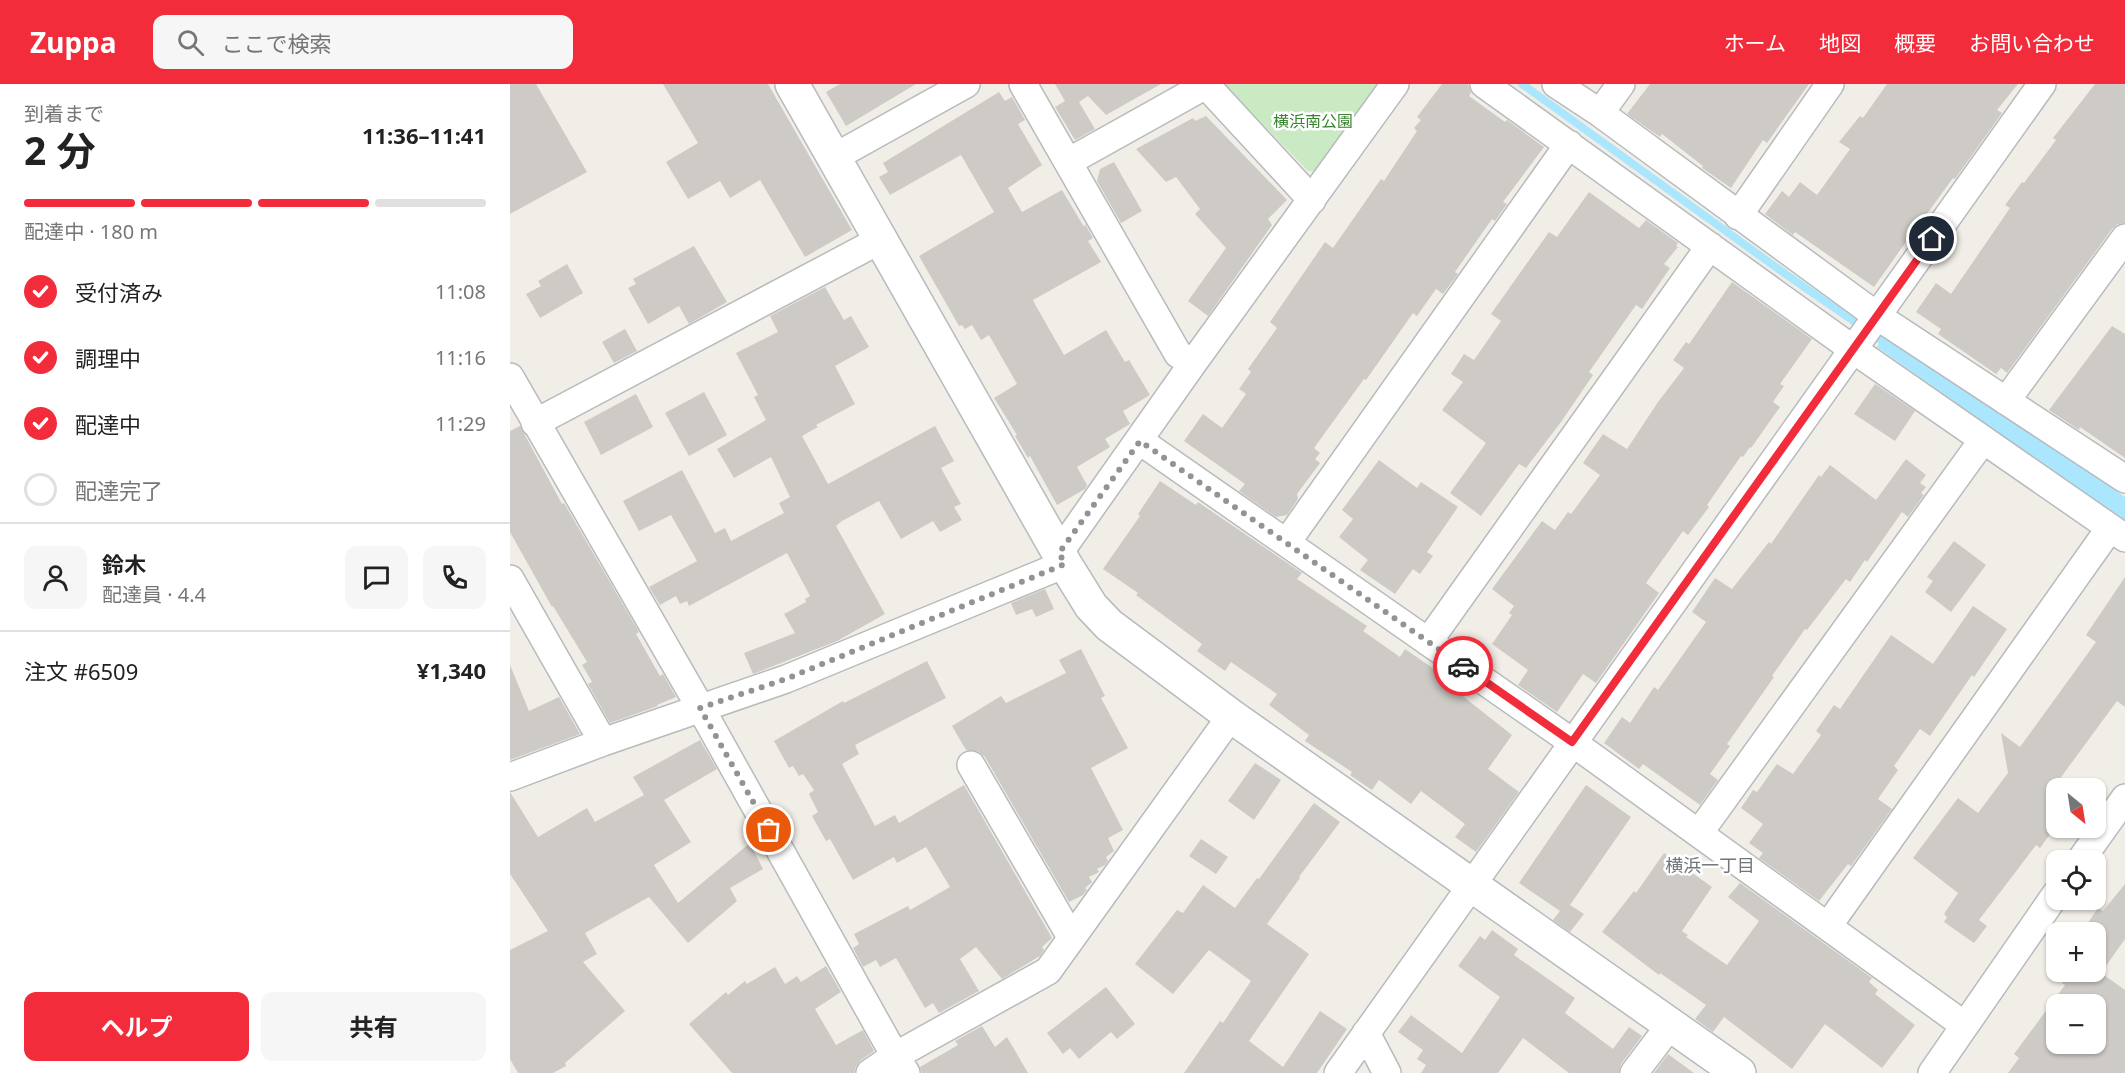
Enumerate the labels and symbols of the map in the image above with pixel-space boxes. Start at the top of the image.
park label: 横浜南公園 [1273,110,1353,132]
pin [1906,213,1957,264]
courier [1433,636,1493,696]
north arrow [2046,778,2106,838]
pin [743,804,794,855]
district label: 横浜一丁目 [1665,853,1755,877]

